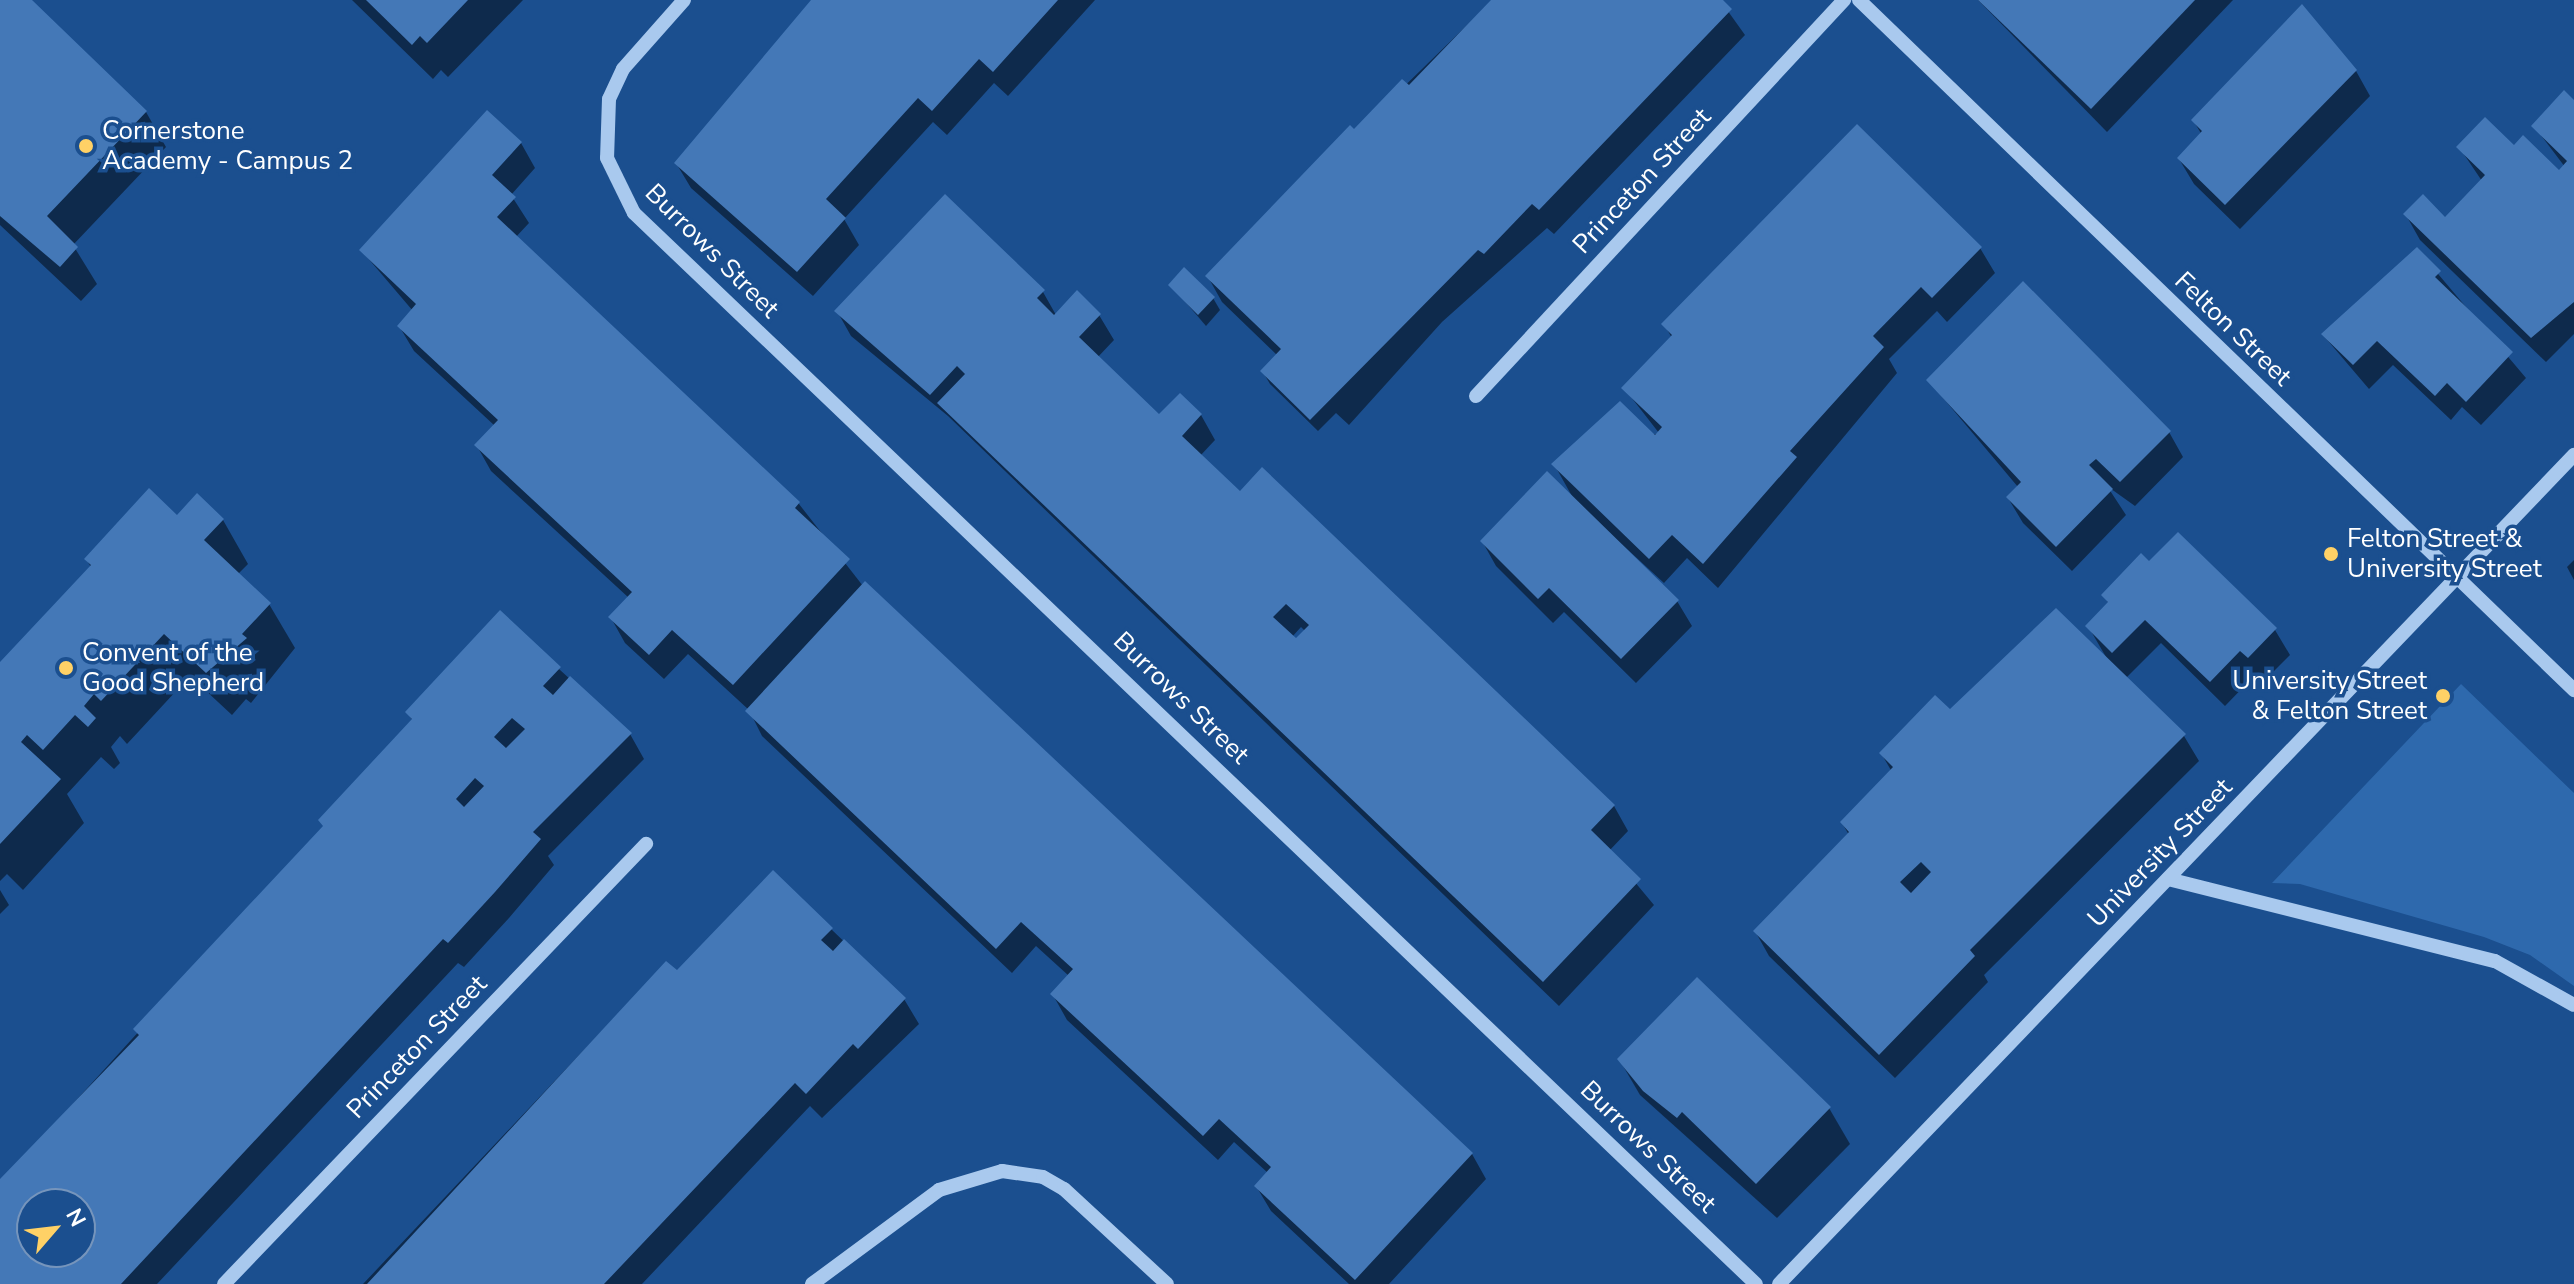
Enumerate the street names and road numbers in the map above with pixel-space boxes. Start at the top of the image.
street label: Princeton Street [1567,102,1717,260]
street label: Burrows Street [639,178,785,324]
street label: Felton Street [2168,265,2298,393]
street label: Burrows Street [1107,625,1255,771]
street label: University Street [2081,772,2239,934]
street label: Princeton Street [341,969,493,1125]
street label: Burrows Street [1574,1074,1722,1220]

